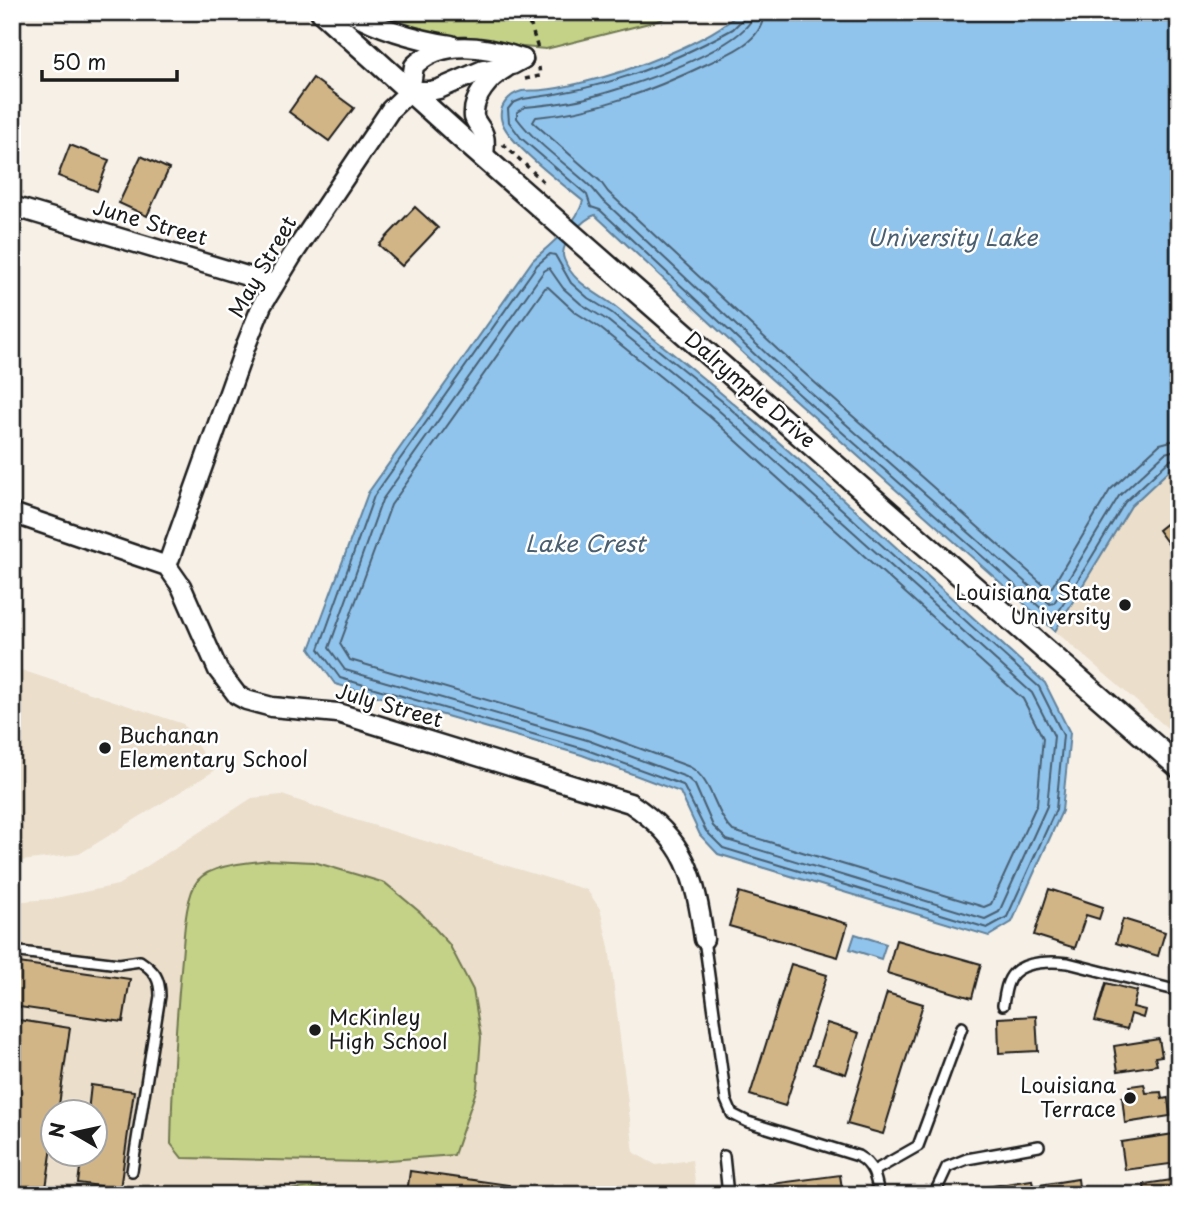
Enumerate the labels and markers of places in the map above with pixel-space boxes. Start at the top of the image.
place label: Louisiana State University [955,575,1111,631]
marker: Louisiana State University [1117,597,1133,613]
place label: Buchanan Elementary School [119,718,308,774]
marker: Buchanan Elementary School [97,740,113,756]
place label: McKinley High School [329,1000,448,1056]
marker: McKinley High School [307,1022,323,1038]
place label: Louisiana Terrace [1020,1068,1117,1124]
marker: Louisiana Terrace [1122,1090,1138,1106]

